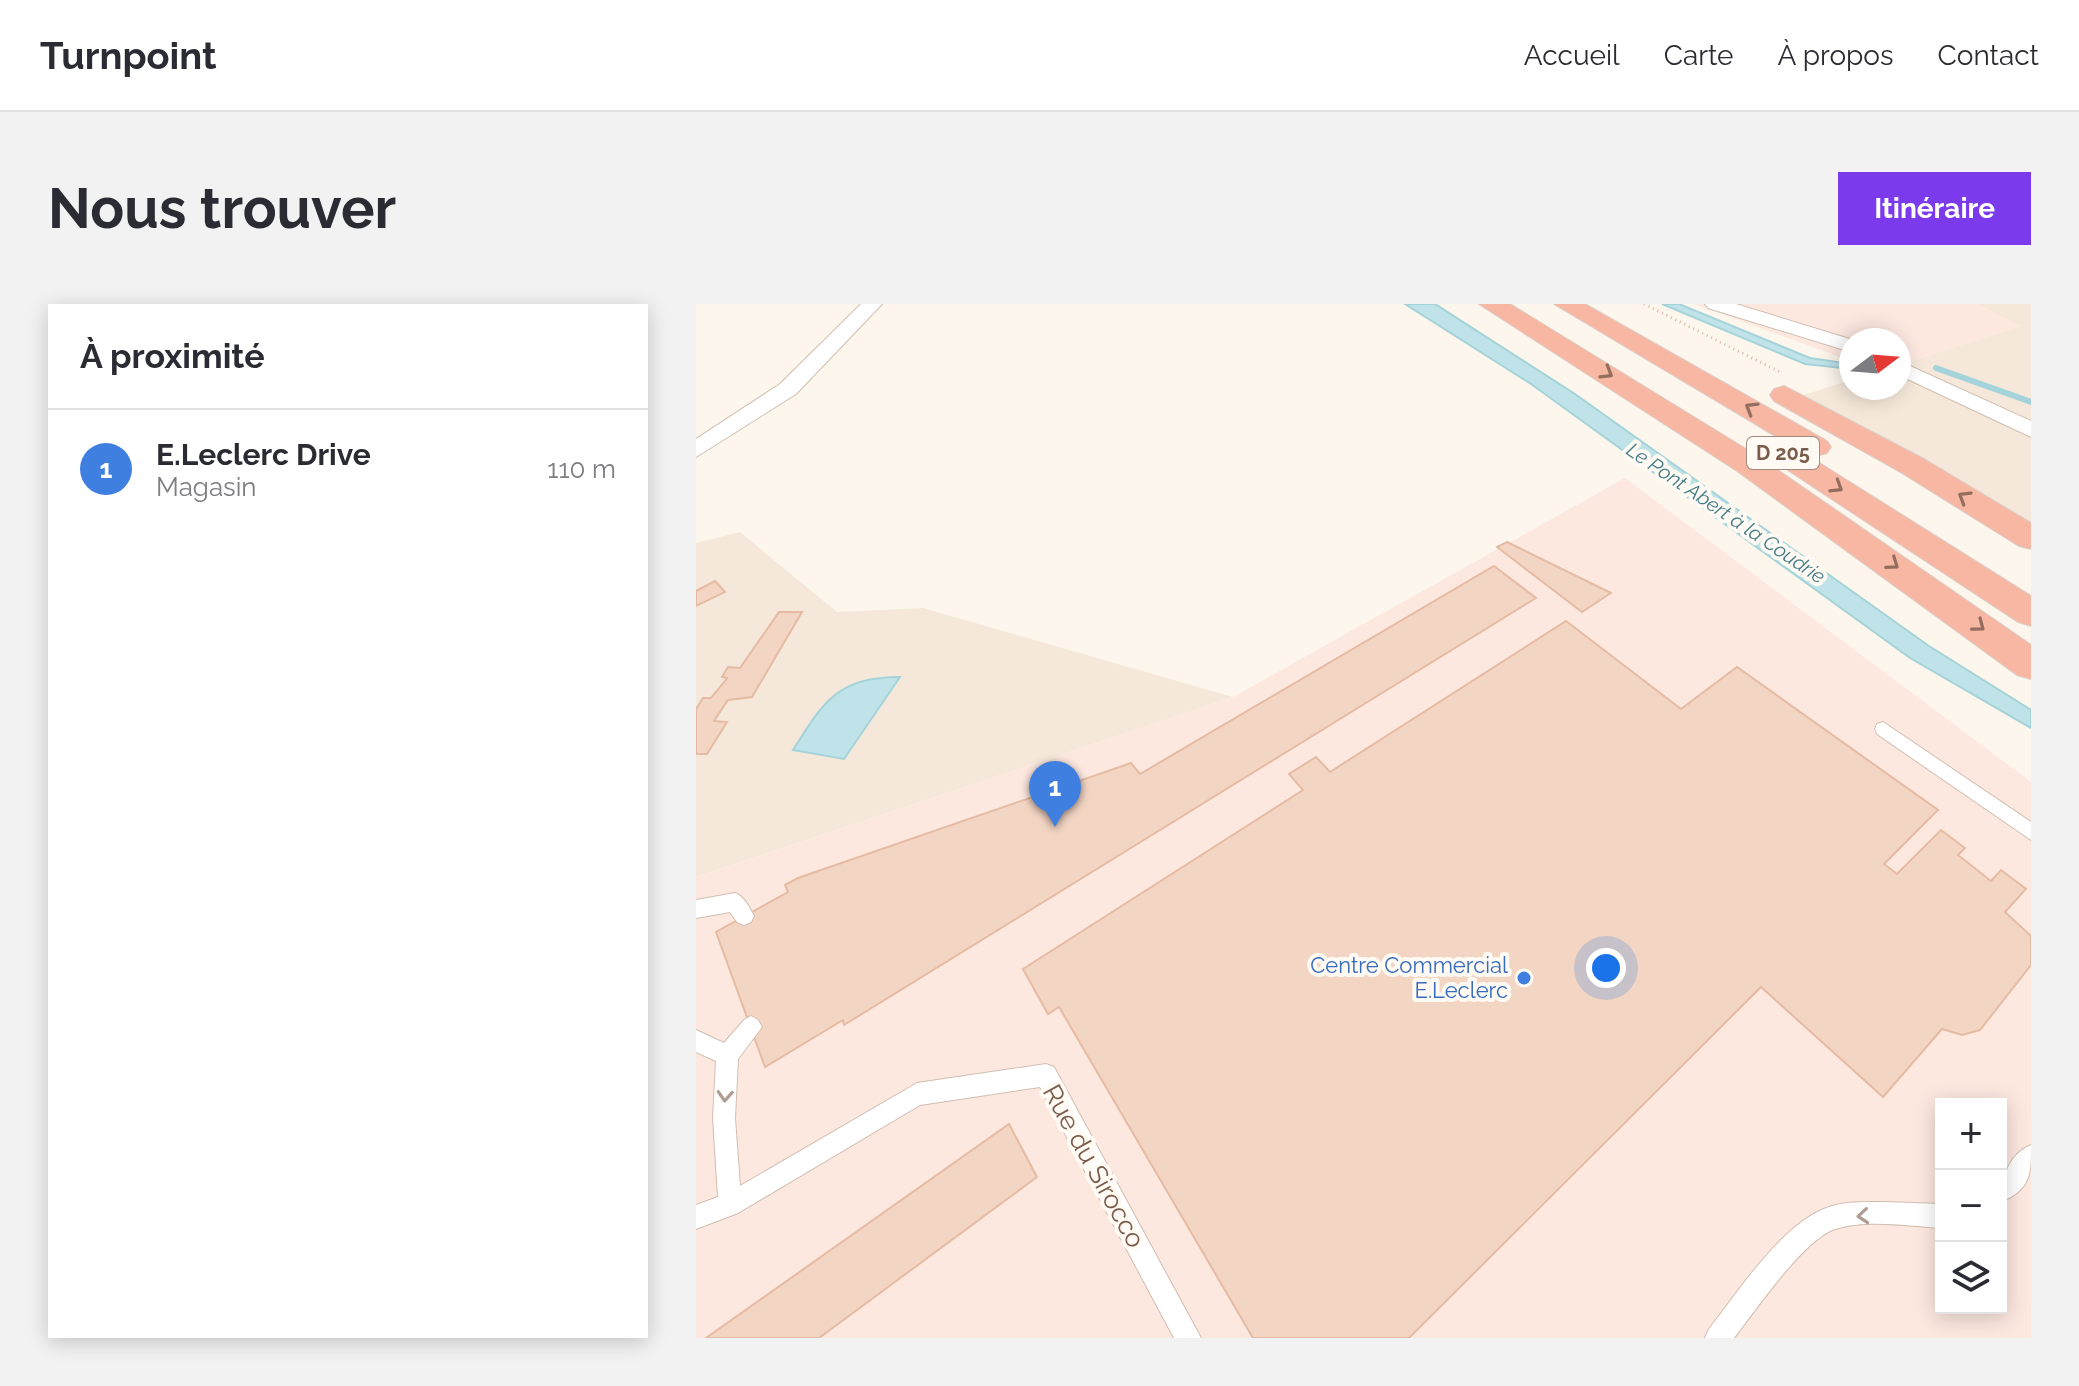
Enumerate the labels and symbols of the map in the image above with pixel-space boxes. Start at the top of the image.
north arrow [1839,328,1911,400]
one-way arrow [1598,363,1613,379]
one-way arrow [1745,402,1760,418]
road number: D 205 [1747,437,1819,469]
water label: Le Pont Abert à la Coudrie [1622,438,1830,589]
one-way arrow [1828,477,1843,492]
one-way arrow [1959,492,1973,507]
one-way arrow [1885,554,1899,569]
one-way arrow [1970,617,1985,631]
pin: 1 [1029,761,1081,827]
your location [1586,948,1626,988]
place label: Centre Commercial E.Leclerc [1310,952,1508,1003]
marker: Centre Commercial E.Leclerc [1515,969,1533,987]
street label: Rue du Sirocco [1037,1079,1151,1253]
one-way arrow [717,1090,734,1103]
one-way arrow [1856,1207,1869,1224]

